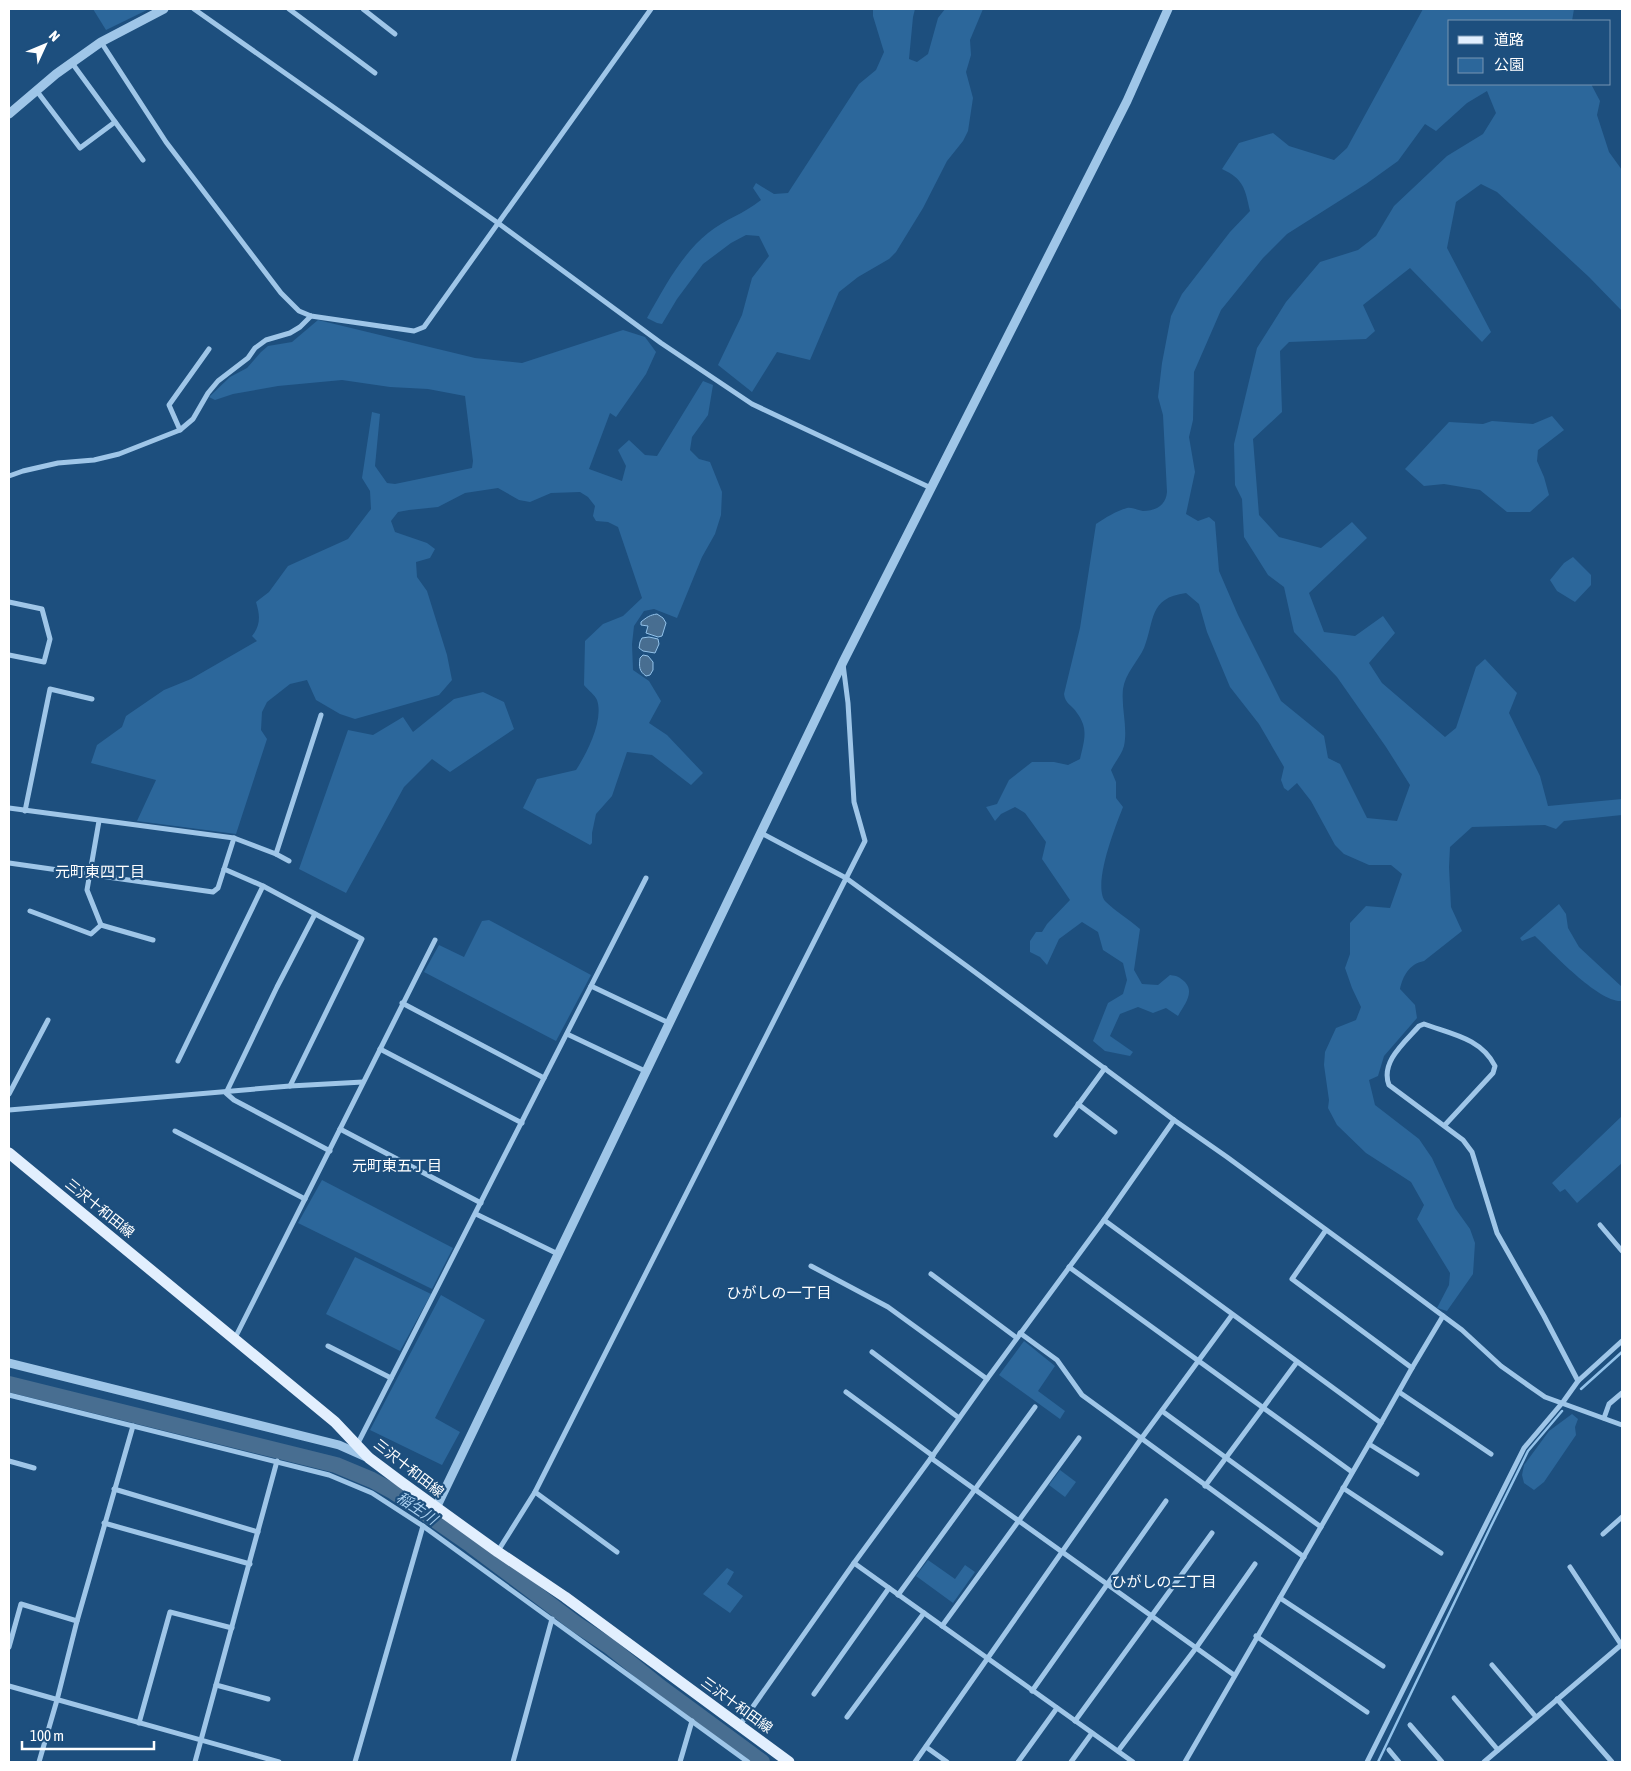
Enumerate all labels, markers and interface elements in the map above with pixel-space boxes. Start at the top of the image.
north arrow [20,20,70,70]
legend [1448,20,1611,85]
text: N [46,27,63,44]
text: 道路 [1494,31,1524,48]
text: 公園 [1494,56,1524,73]
district label: 元町東四丁目 [55,863,145,880]
district label: 元町東五丁目 [352,1157,442,1174]
street label: 三沢十和田線 [62,1175,138,1241]
district label: ひがしの一丁目 [726,1284,832,1301]
street label: 三沢十和田線 [371,1436,447,1500]
water label: 稲生川 [394,1488,442,1529]
district label: ひがしの二丁目 [1111,1573,1217,1590]
street label: 三沢十和田線 [698,1674,776,1736]
scale bar [22,1718,155,1750]
text: 100 m [30,1727,64,1744]

